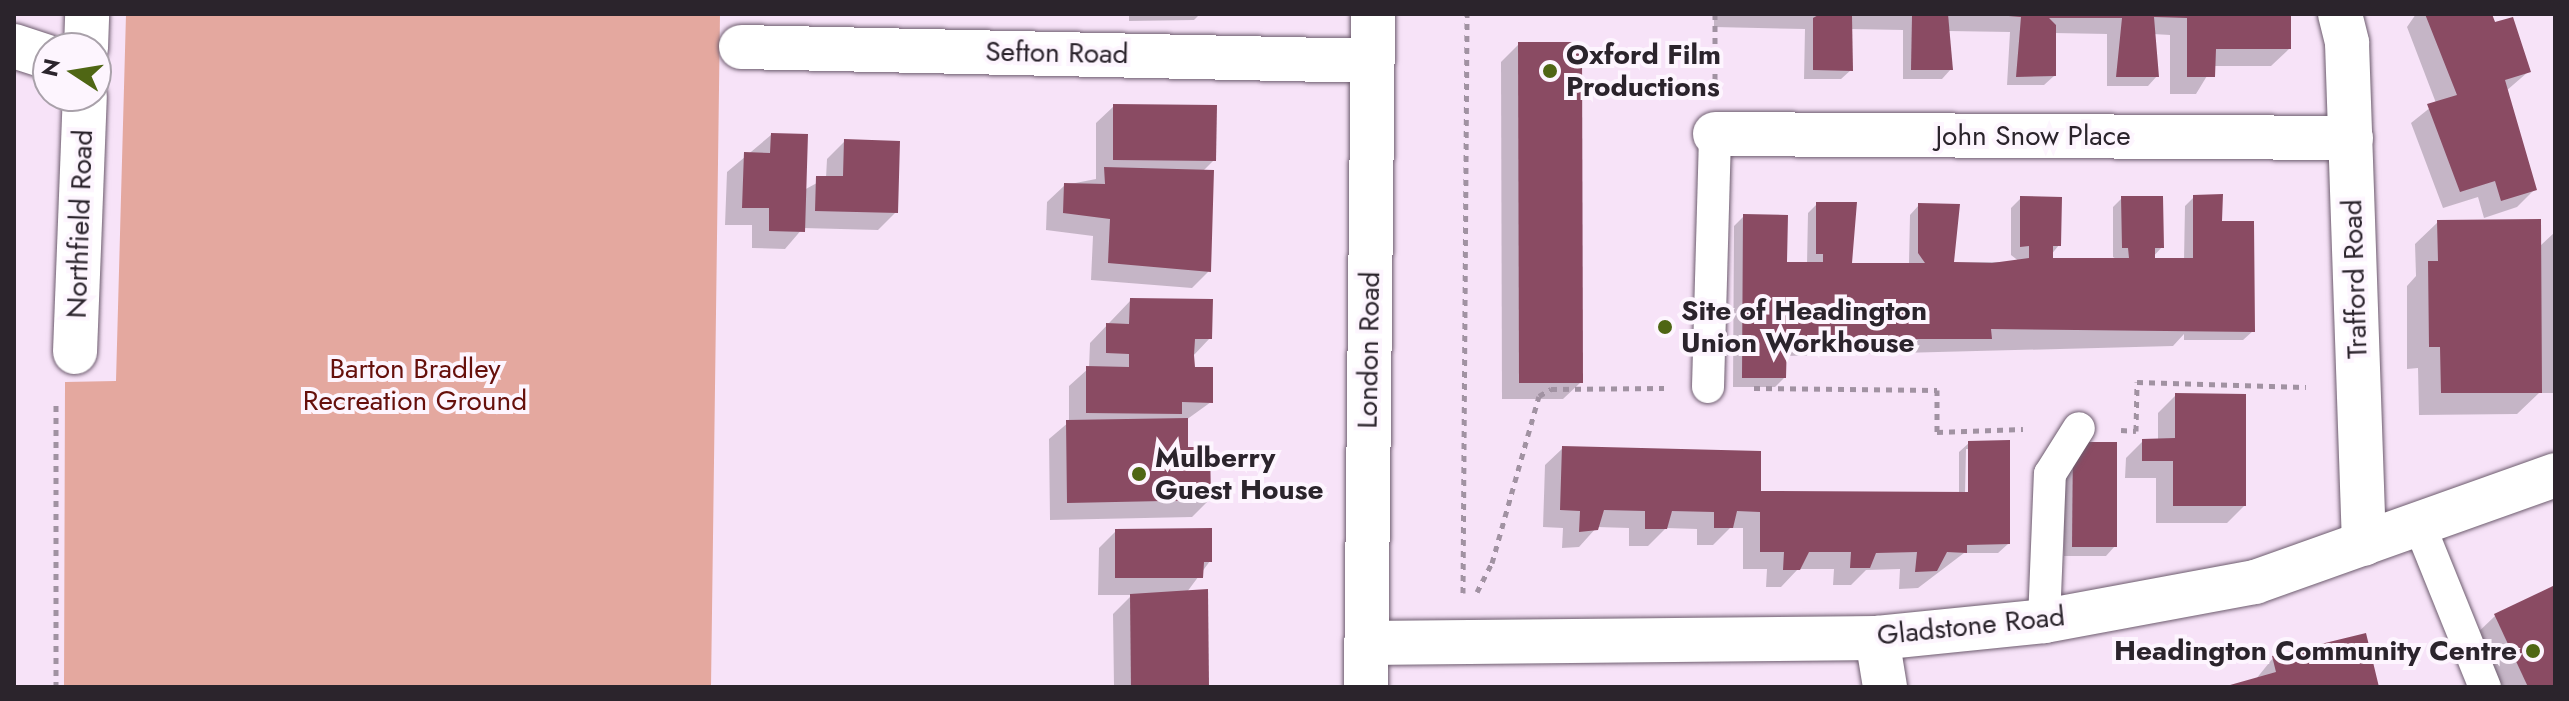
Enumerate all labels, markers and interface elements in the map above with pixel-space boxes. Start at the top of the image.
north arrow [32,32,112,112]
street label: Sefton Road [985,35,1129,71]
place label: Oxford Film Productions [1566,38,1721,104]
text: N [33,56,68,79]
marker: Oxford Film Productions [1541,62,1559,80]
street label: John Snow Place [1935,119,2131,153]
street label: Northfield Road [60,129,100,319]
street label: Trafford Road [2335,199,2375,359]
street label: London Road [1351,271,1387,429]
place label: Site of Headington Union Workhouse [1681,294,1927,360]
marker: Site of Headington Union Workhouse [1656,318,1674,336]
park label: Barton Bradley Recreation Ground [303,352,527,418]
place label: Mulberry Guest House [1155,441,1323,507]
marker: Mulberry Guest House [1130,465,1148,483]
street label: Gladstone Road [1875,599,2067,653]
place label: Headington Community Centre [2114,634,2517,668]
marker: Headington Community Centre [2524,642,2542,660]

